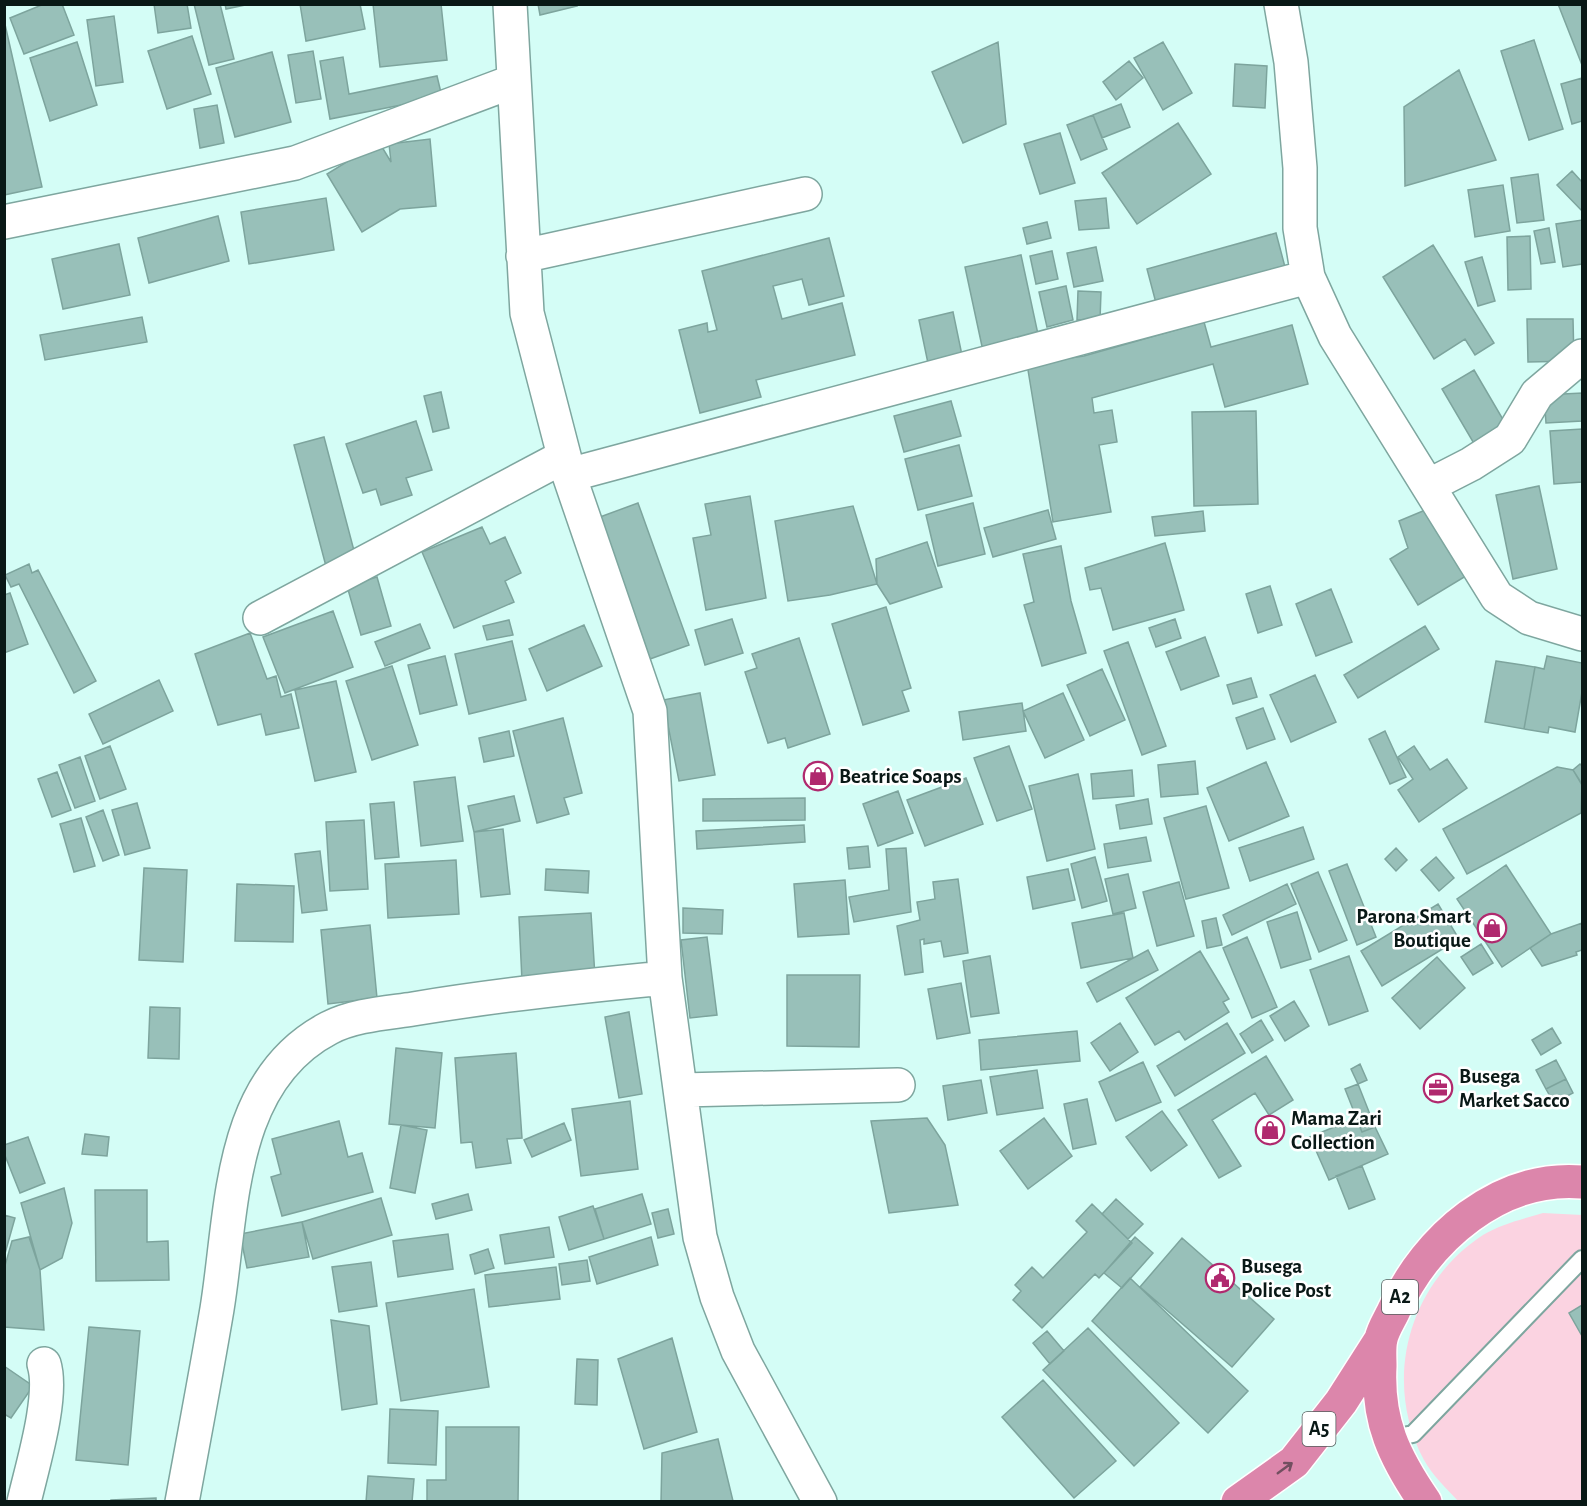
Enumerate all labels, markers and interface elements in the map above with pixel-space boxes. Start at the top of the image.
shop icon: Beatrice Soaps [802,760,834,792]
place label: Beatrice Soaps [839,766,962,787]
place label: Parona Smart Boutique [1356,906,1471,951]
shop icon: Parona Smart Boutique [1476,912,1508,944]
place label: Busega Market Sacco [1459,1066,1570,1111]
office icon: Busega Market Sacco [1422,1072,1454,1104]
place label: Mama Zari Collection [1291,1108,1382,1153]
shop icon: Mama Zari Collection [1254,1114,1286,1146]
place label: Busega Police Post [1241,1256,1331,1301]
public building icon: Busega Police Post [1204,1262,1236,1294]
road number: A2 [1382,1280,1418,1314]
road number: A5 [1302,1412,1336,1446]
one-way arrow [1277,1461,1293,1474]

